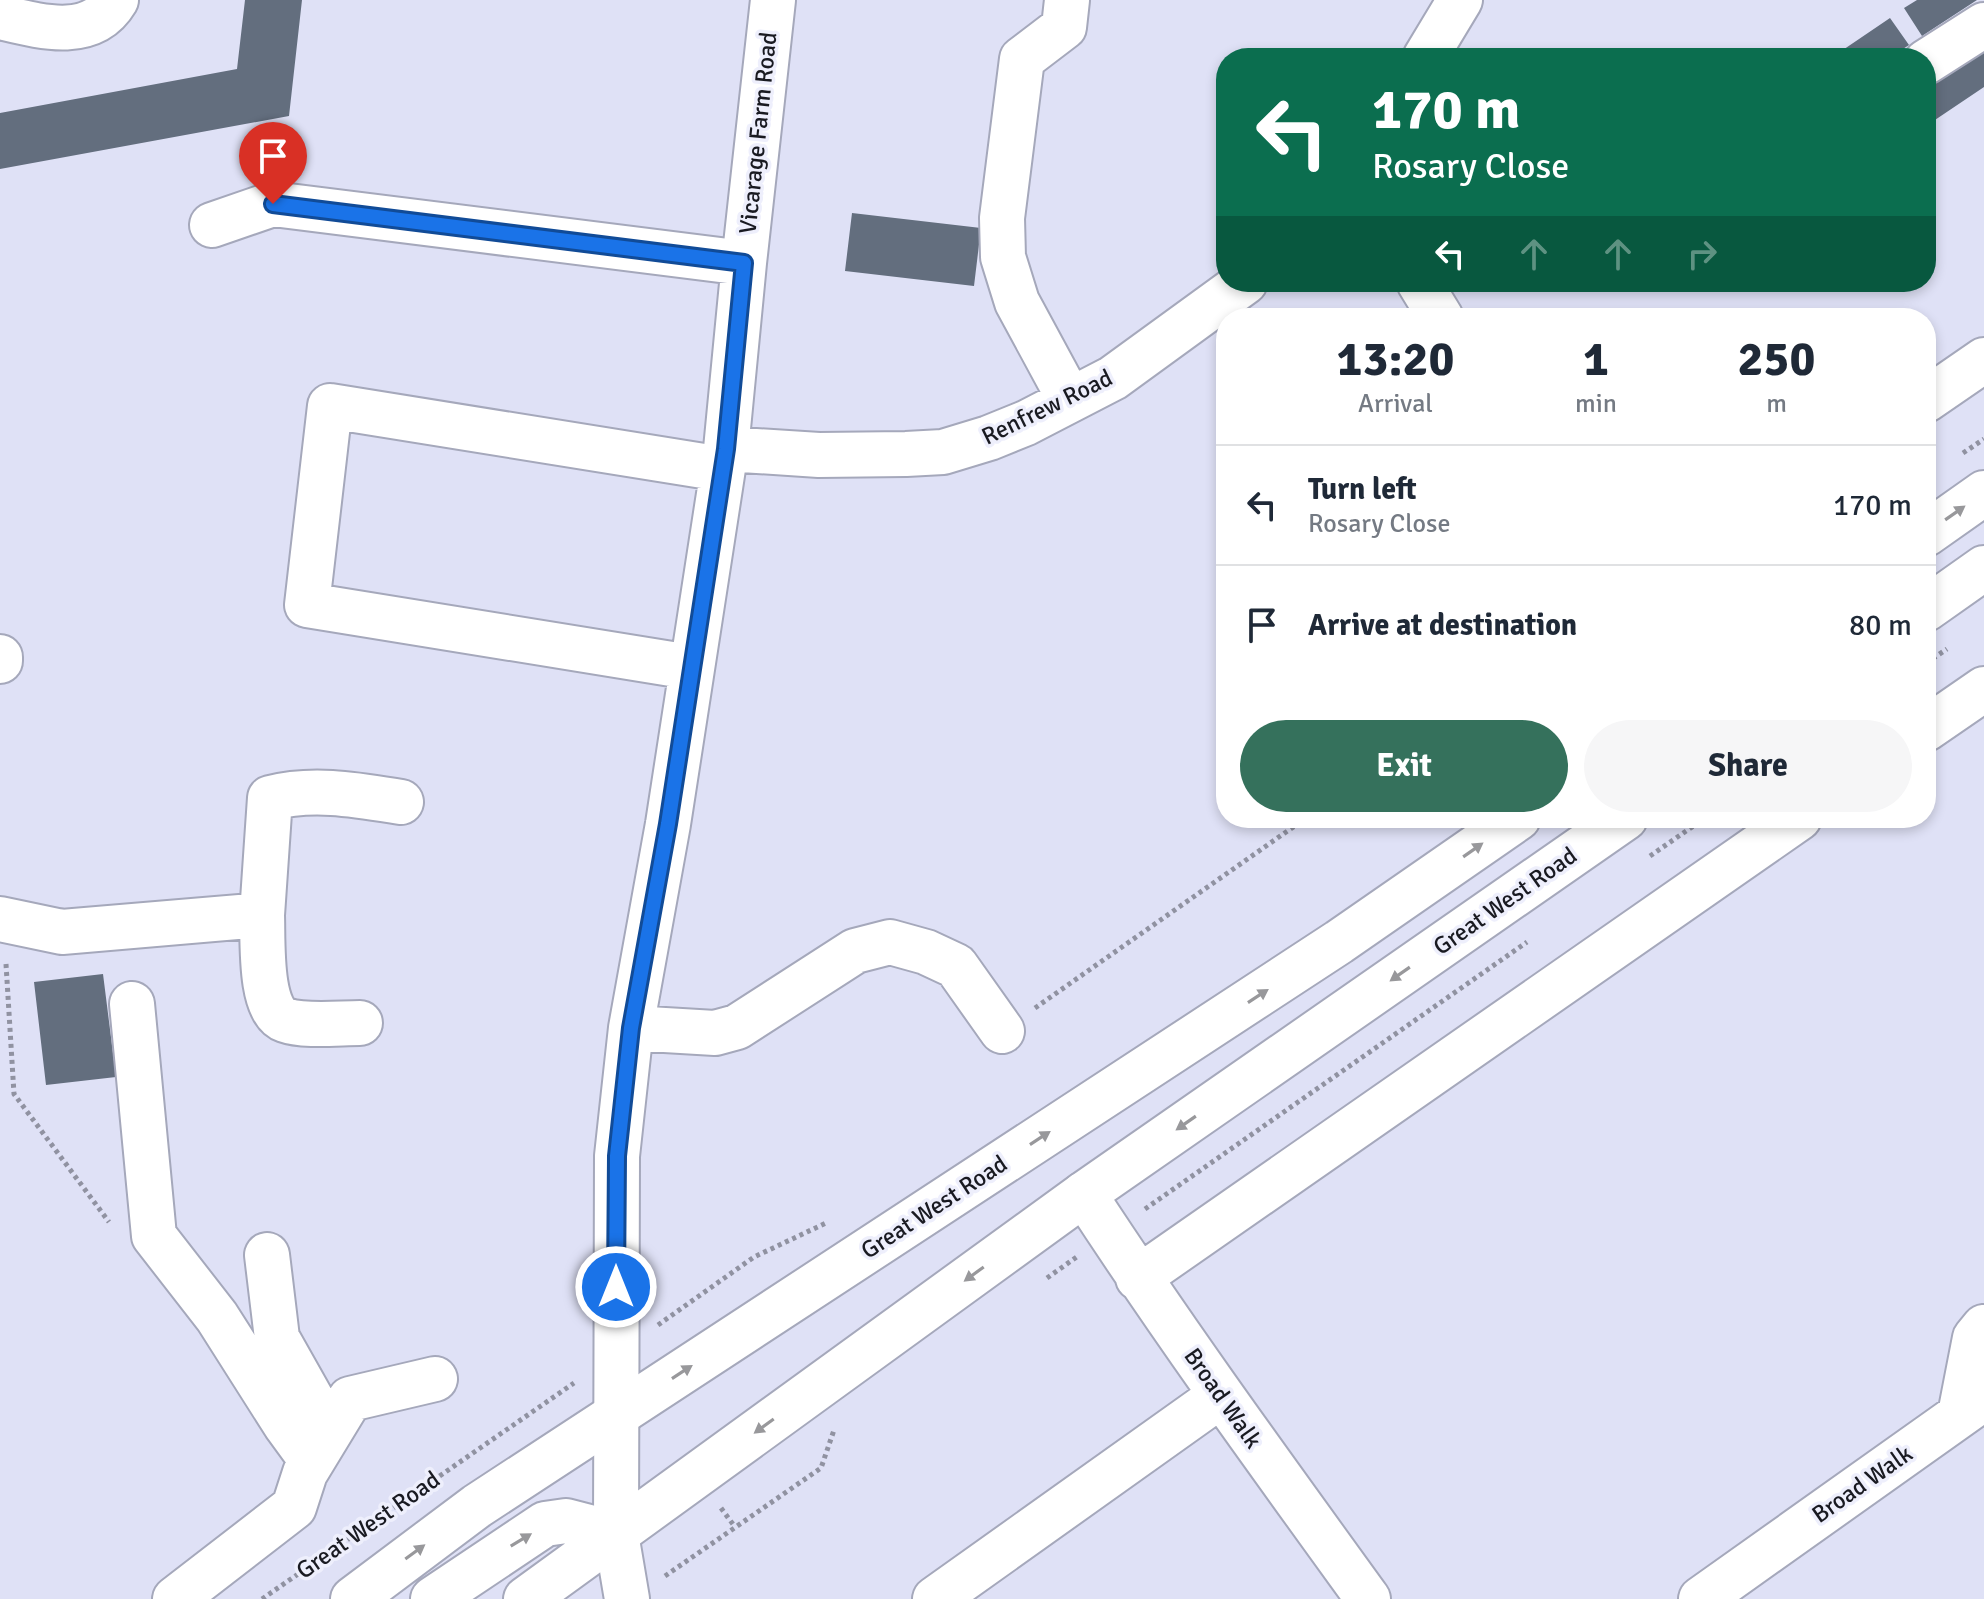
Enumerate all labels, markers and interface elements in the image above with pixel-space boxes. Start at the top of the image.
street label: Vicarage Farm Road [732,31,784,235]
text: 170 m [1372,75,1520,144]
icon: left [1240,80,1344,184]
pin [239,122,307,204]
icon: arrive [251,134,295,178]
text: Rosary Close [1372,144,1569,189]
icon: left [1428,232,1472,276]
icon: ahead [1512,232,1556,276]
icon: ahead [1596,232,1640,276]
icon: right [1680,232,1724,276]
text: 13:20 [1337,330,1454,389]
text: 1 [1583,330,1609,389]
text: 250 [1738,330,1815,389]
street label: Renfrew Road [977,362,1117,452]
text: Arrival [1358,388,1433,420]
text: min [1575,388,1617,420]
text: m [1766,388,1787,420]
text: Turn left [1308,471,1417,508]
icon: left [1240,483,1284,527]
text: 170 m [1833,487,1912,524]
one-way arrow [1944,505,1966,521]
text: Rosary Close [1308,508,1450,540]
icon: arrive [1240,603,1284,647]
text: Arrive at destination [1308,607,1577,644]
text: 80 m [1849,607,1912,644]
button: Exit [1240,720,1568,812]
button: Share [1584,720,1912,812]
street label: Great West Road [1427,840,1583,962]
one-way arrow [1462,843,1483,858]
one-way arrow [1389,966,1410,981]
one-way arrow [1247,988,1268,1003]
one-way arrow [1176,1115,1197,1130]
one-way arrow [1029,1131,1051,1146]
street label: Great West Road [855,1149,1013,1265]
position arrow [574,1245,658,1329]
one-way arrow [964,1265,985,1281]
street label: Broad Walk [1177,1342,1269,1454]
one-way arrow [671,1365,692,1380]
one-way arrow [754,1418,774,1434]
street label: Broad Walk [1806,1438,1918,1530]
street label: Great West Road [290,1464,446,1586]
one-way arrow [510,1533,532,1547]
one-way arrow [404,1544,426,1560]

